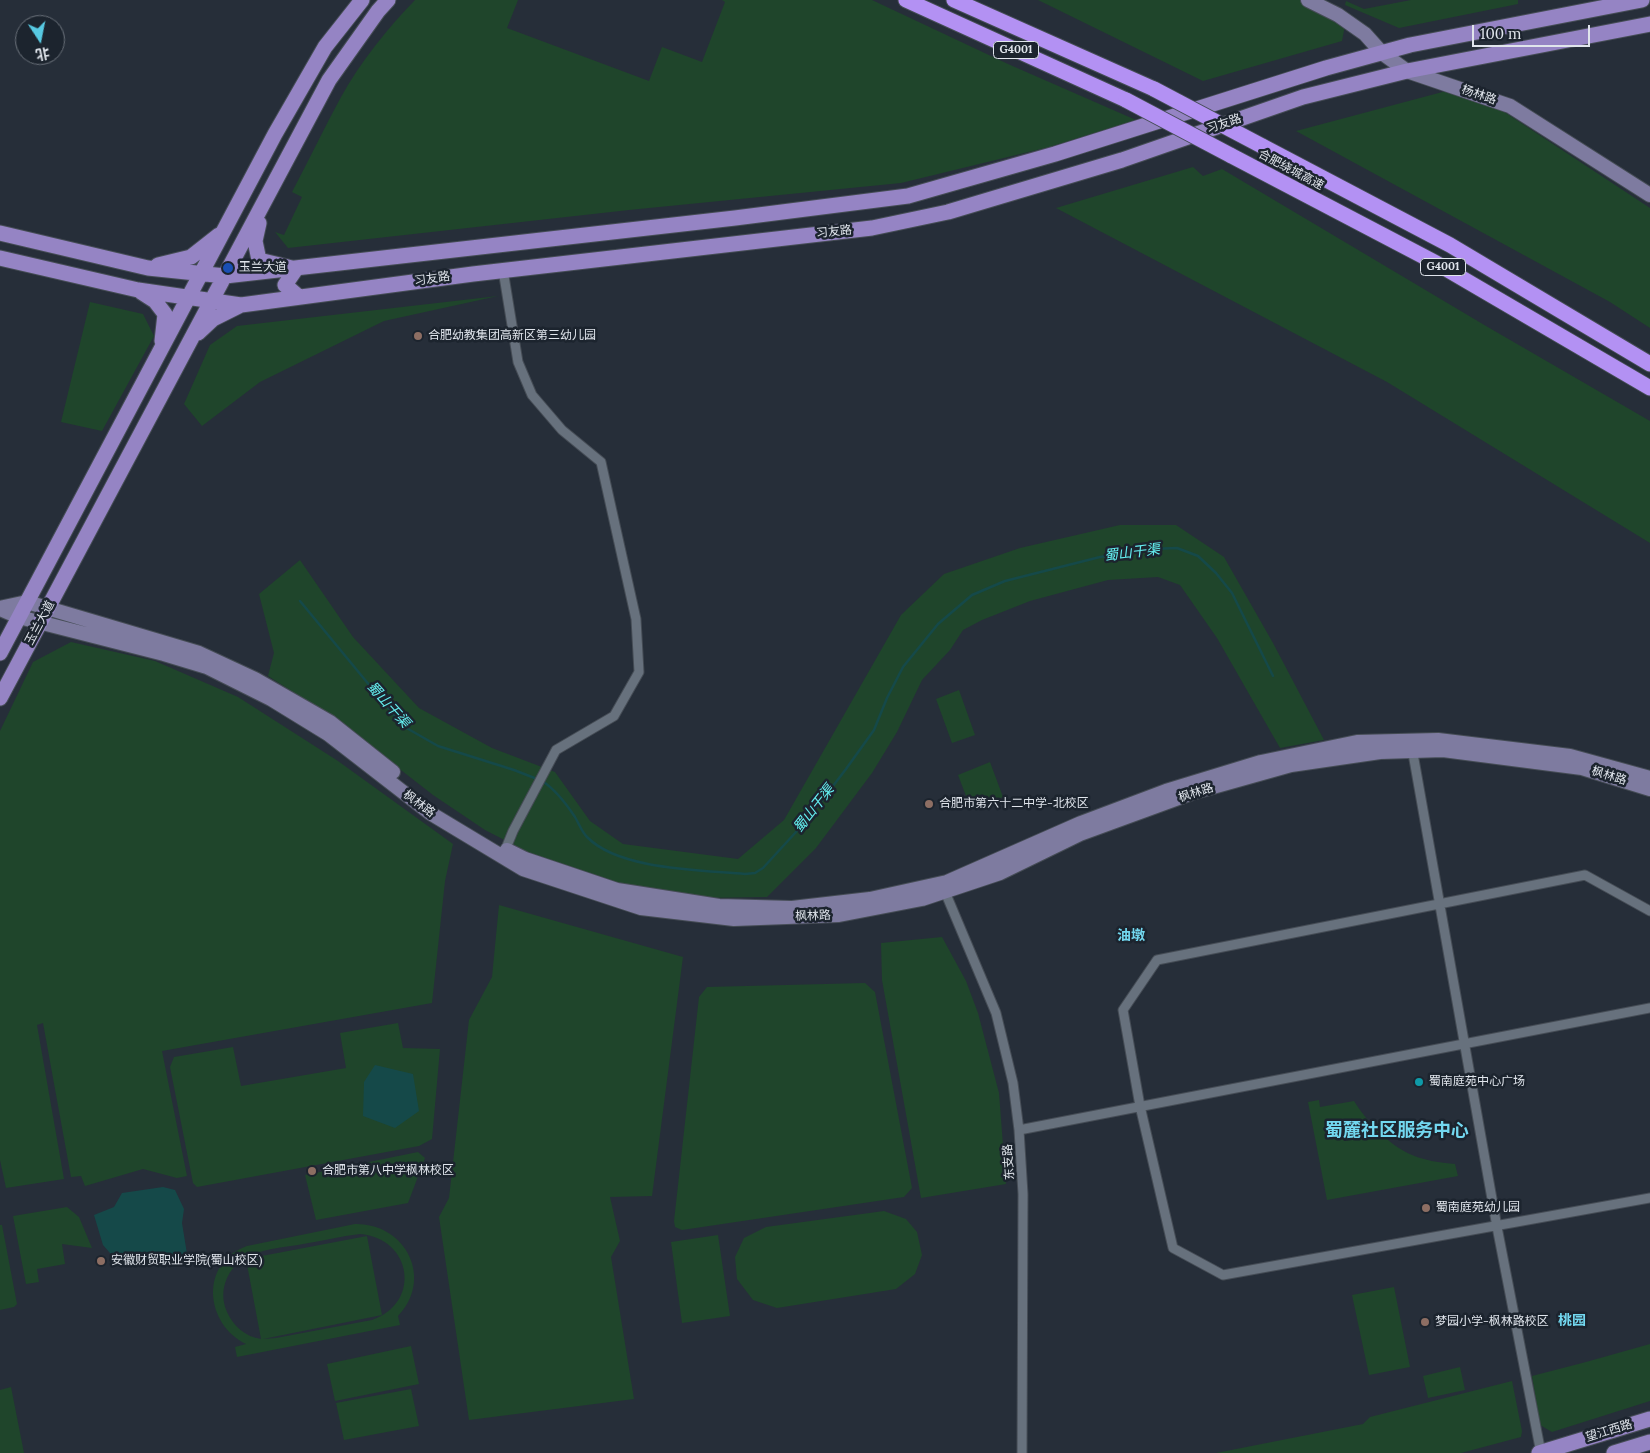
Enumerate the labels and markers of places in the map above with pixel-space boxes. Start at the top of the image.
marker: 玉兰大道 [221,261,235,275]
place label: 玉兰大道 [239,261,287,275]
place label: 合肥幼教集团高新区第三幼儿园 [428,329,596,343]
marker: 合肥幼教集团高新区第三幼儿园 [412,330,424,342]
place label: 合肥市第六十二中学-北校区 [939,797,1089,811]
marker: 合肥市第六十二中学-北校区 [923,798,935,810]
place label: 蜀南庭苑中心广场 [1429,1075,1525,1089]
marker: 蜀南庭苑中心广场 [1413,1076,1425,1088]
place label: 合肥市第八中学枫林校区 [322,1164,454,1178]
marker: 合肥市第八中学枫林校区 [306,1165,318,1177]
place label: 蜀南庭苑幼儿园 [1436,1201,1520,1215]
marker: 蜀南庭苑幼儿园 [1420,1202,1432,1214]
place label: 安徽财贸职业学院(蜀山校区) [111,1254,262,1268]
marker: 安徽财贸职业学院(蜀山校区) [95,1255,107,1267]
place label: 梦园小学-枫林路校区 [1435,1315,1549,1329]
marker: 梦园小学-枫林路校区 [1419,1316,1431,1328]

